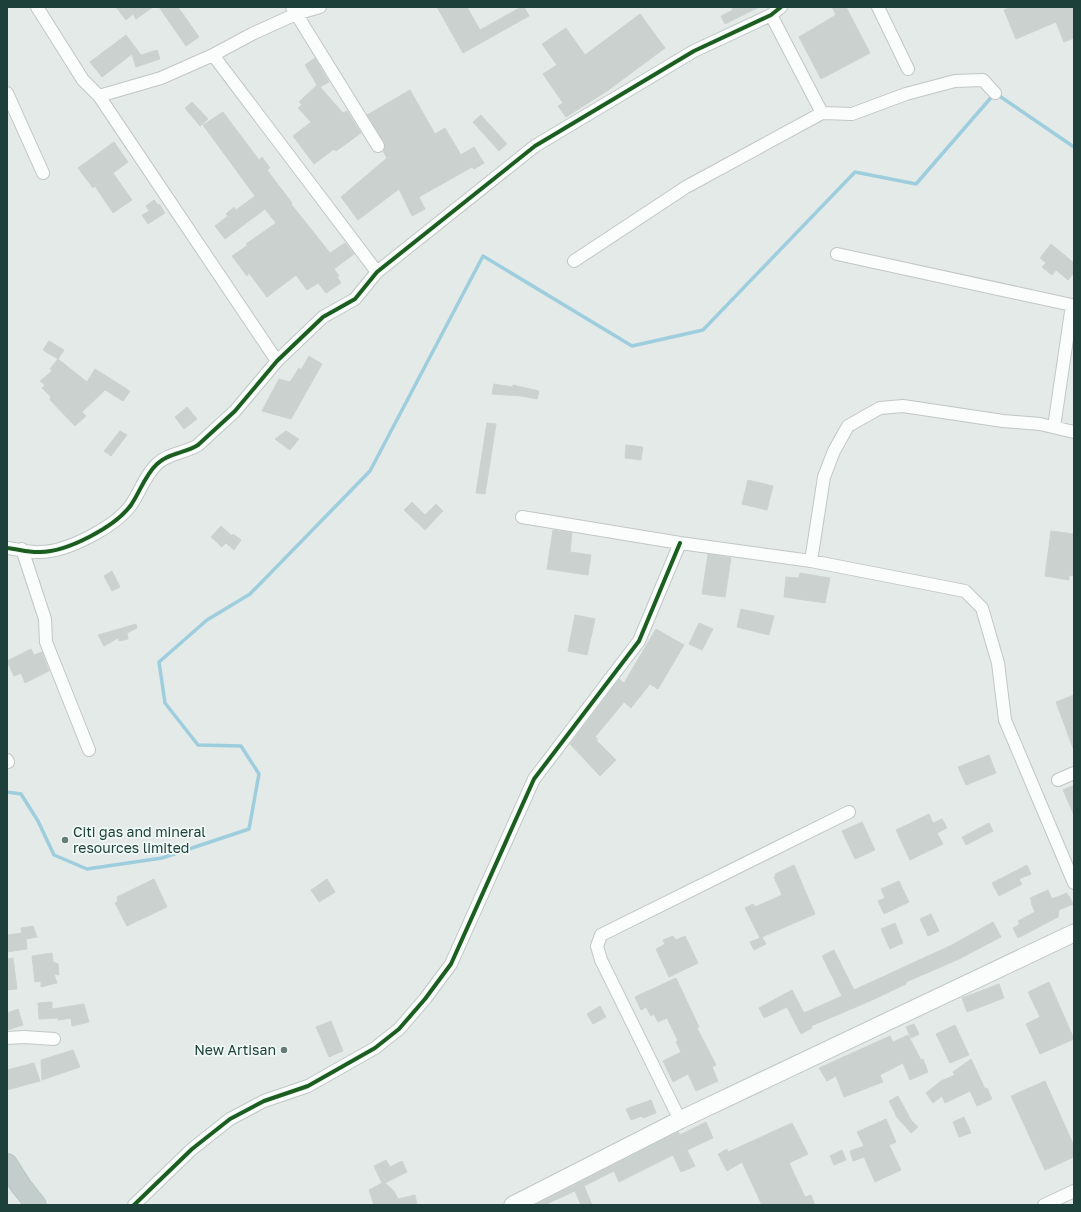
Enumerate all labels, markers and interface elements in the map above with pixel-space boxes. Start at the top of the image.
place label: Citi gas and mineral resources limited [73,823,206,856]
marker: Citi gas and mineral resources limited [60,835,70,845]
place label: New Artisan [194,1041,276,1058]
marker: New Artisan [279,1045,289,1055]

